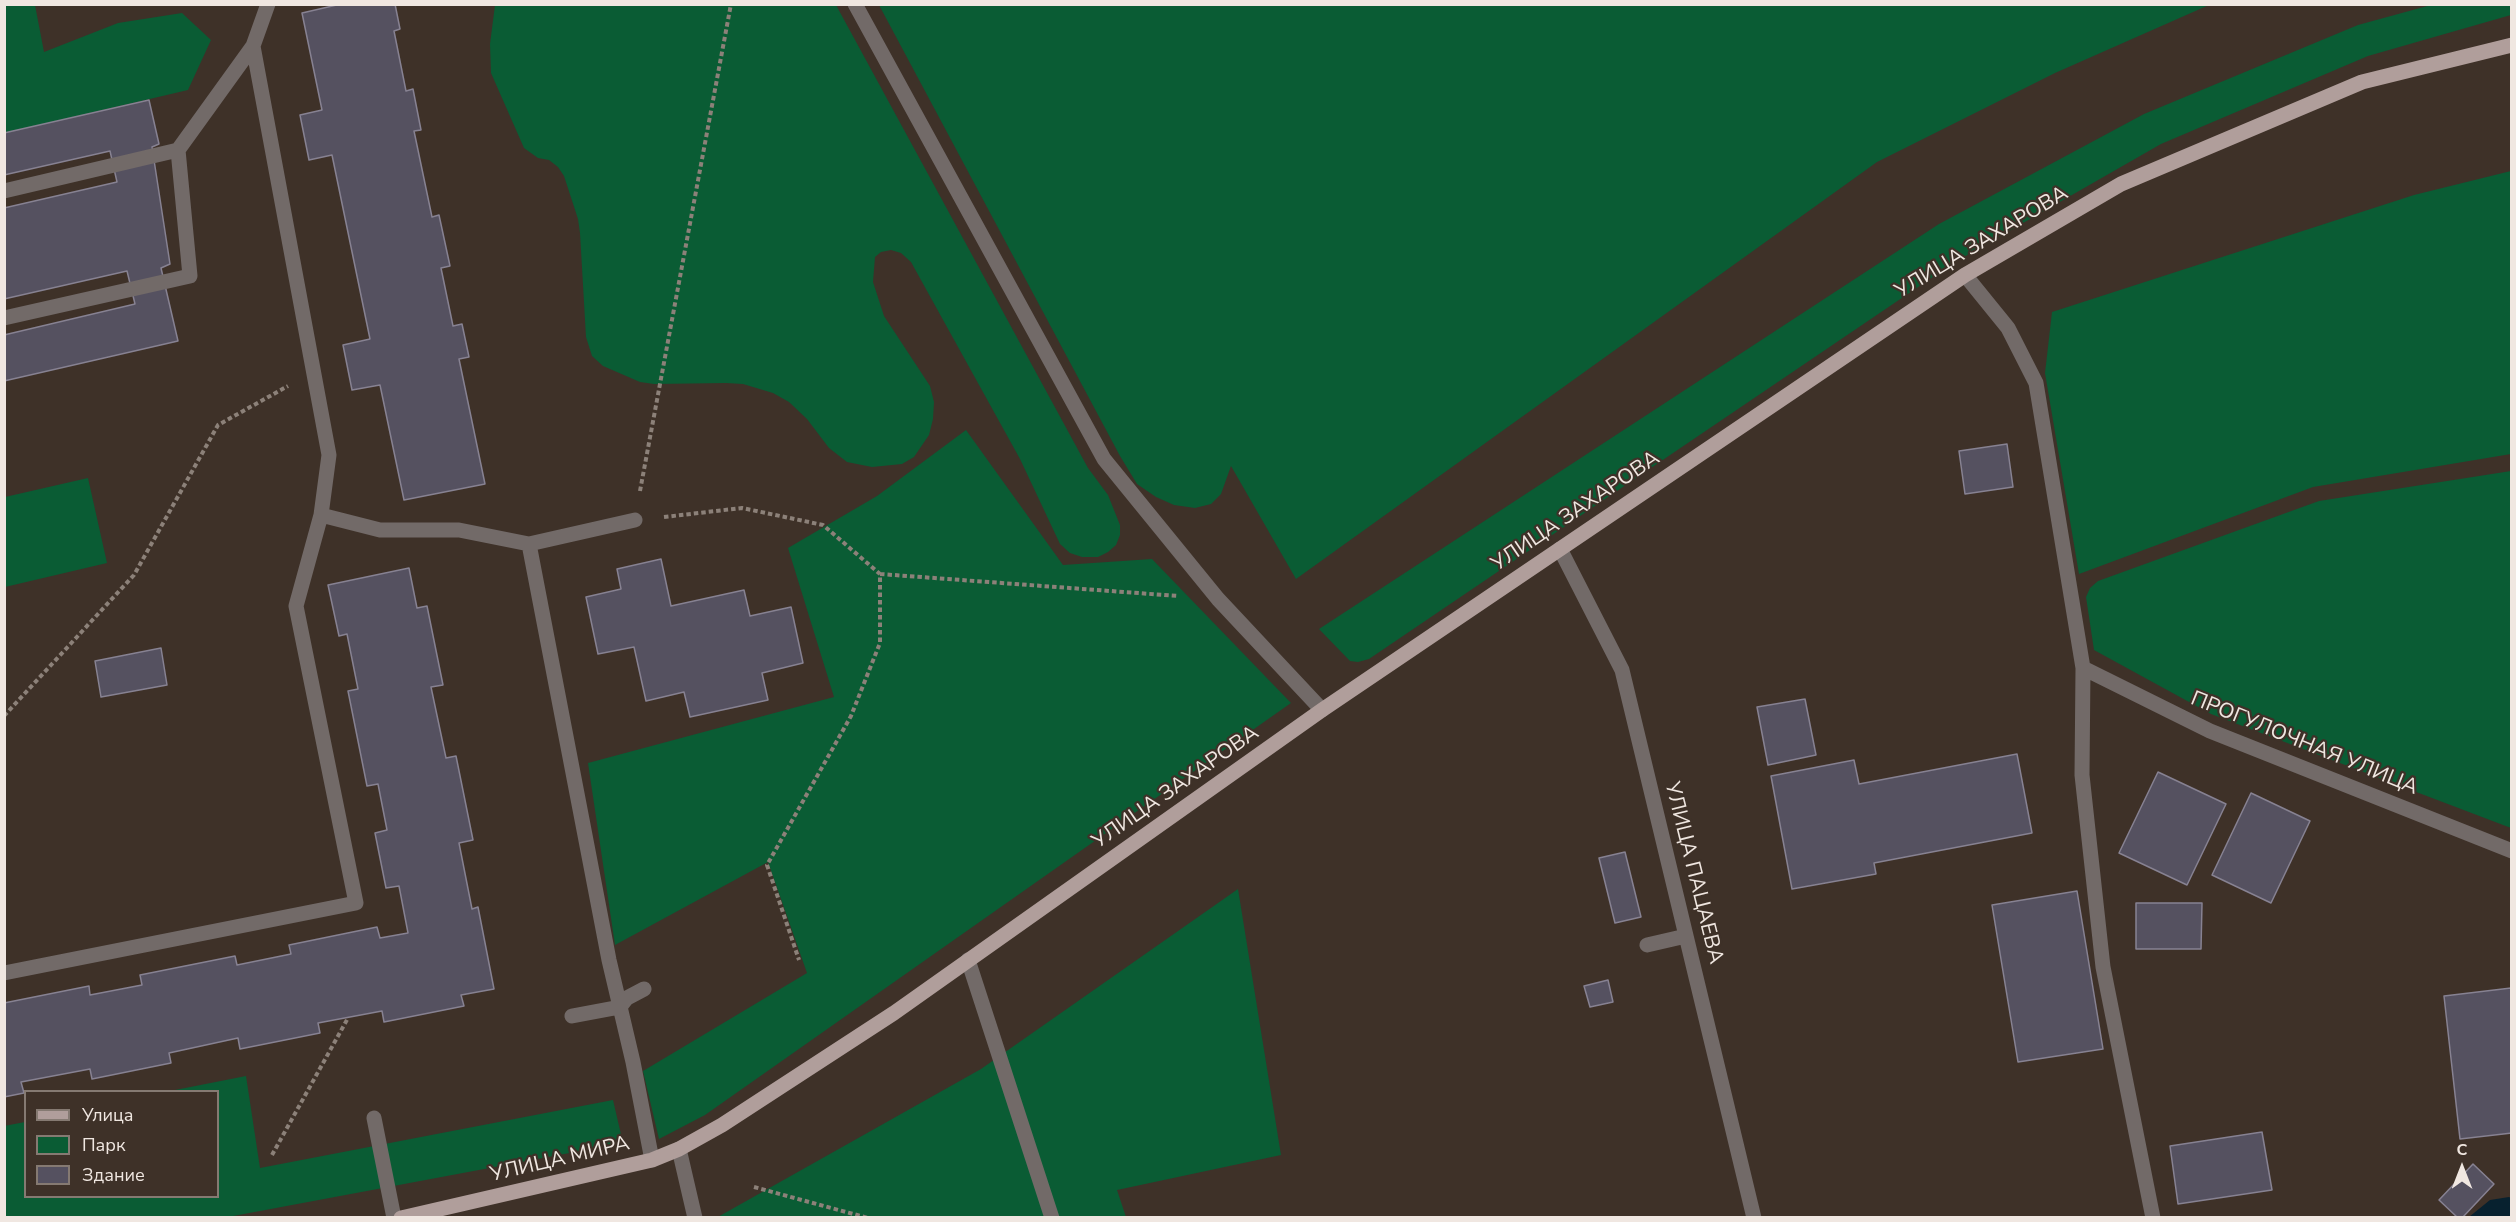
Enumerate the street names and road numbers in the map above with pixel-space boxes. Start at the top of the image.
street label: УЛИЦА ЗАХАРОВА [1891,181,2073,305]
street label: УЛИЦА ЗАХАРОВА [1487,446,1665,578]
street label: ПРОГУЛОЧНАЯ УЛИЦА [2187,687,2421,801]
street label: УЛИЦА ЗАХАРОВА [1088,721,1264,855]
street label: УЛИЦА ПАЦАЕВА [1658,779,1728,967]
street label: УЛИЦА МИРА [488,1132,632,1188]

